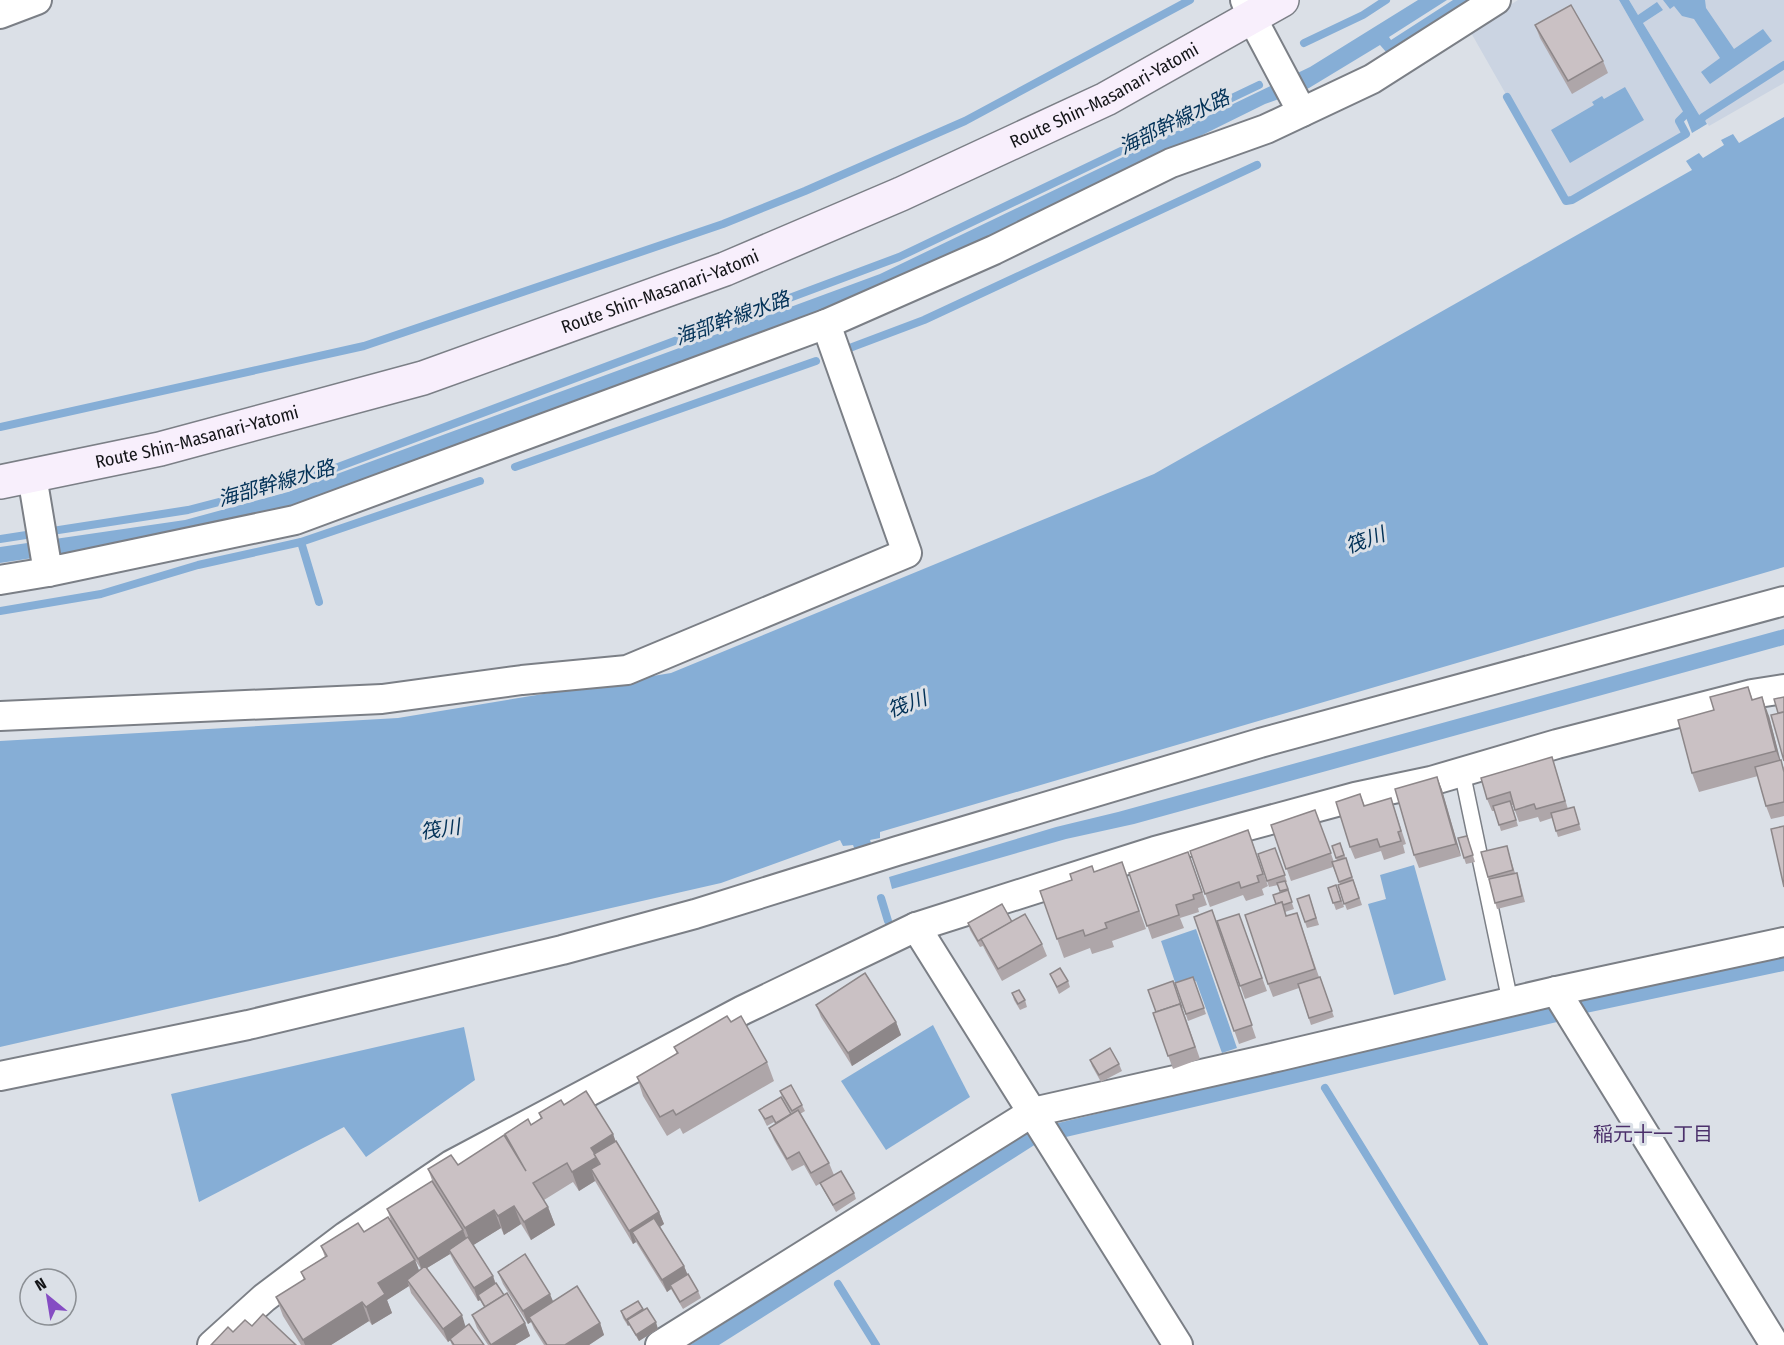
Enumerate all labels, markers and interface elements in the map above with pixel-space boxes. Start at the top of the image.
street label: Route Shin-Masanari-Yatomi [1006,38,1202,153]
water label: 海部幹線水路 [1115,84,1235,159]
street label: Route Shin-Masanari-Yatomi [558,245,762,338]
water label: 海部幹線水路 [672,286,794,350]
street label: Route Shin-Masanari-Yatomi [93,401,301,473]
water label: 海部幹線水路 [215,454,339,511]
water label: 筏川 [1342,521,1390,558]
water label: 筏川 [884,685,932,722]
water label: 筏川 [419,814,463,844]
district label: 稲元十一丁目 [1593,1122,1713,1146]
north arrow [18,1267,78,1327]
text: N [32,1274,50,1295]

